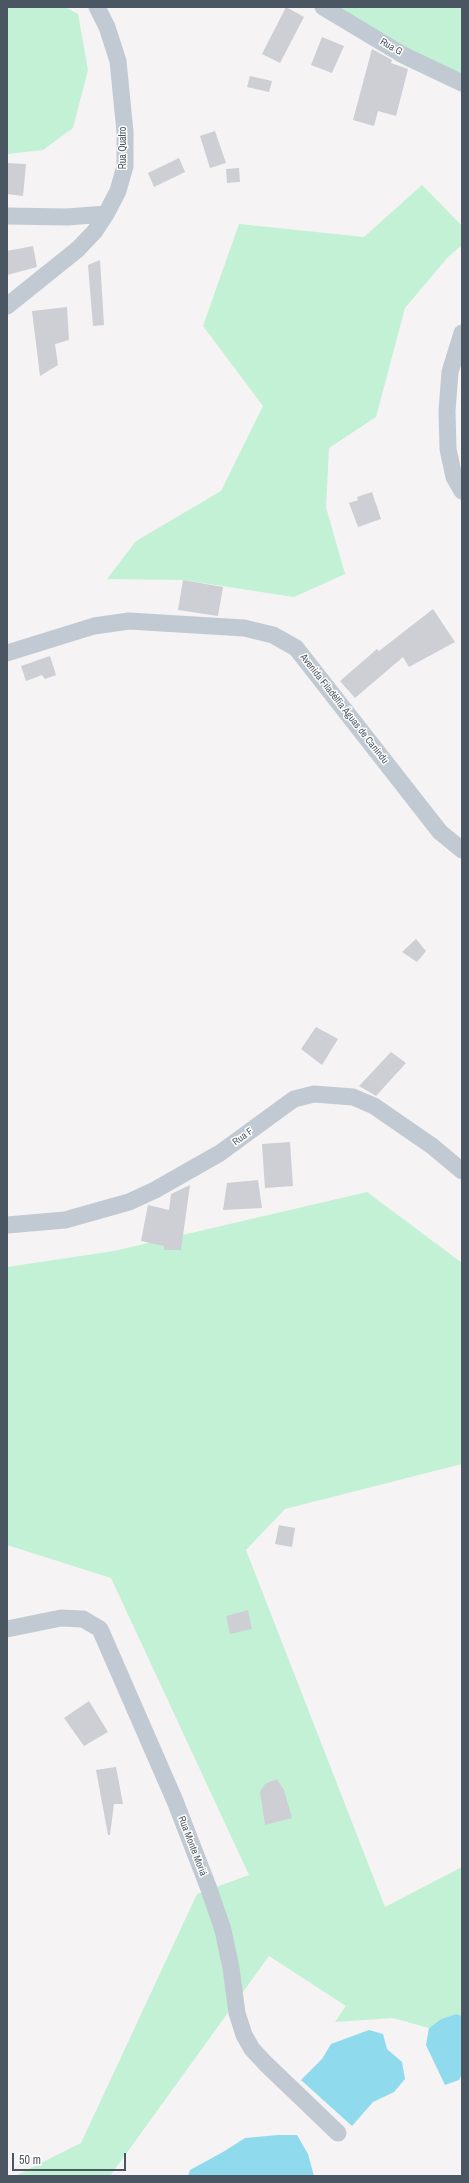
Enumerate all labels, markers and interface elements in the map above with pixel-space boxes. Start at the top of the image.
street label: Rua G [378,36,404,58]
street label: Rua Quatro [117,127,129,169]
street label: Avenida Filadélfia Águas de Canindu [297,652,391,766]
street label: Rua F [230,1126,256,1148]
street label: Rua Monte Moriá [175,1814,209,1878]
scale bar [14,2145,128,2171]
text: 50 m [19,2152,41,2168]

